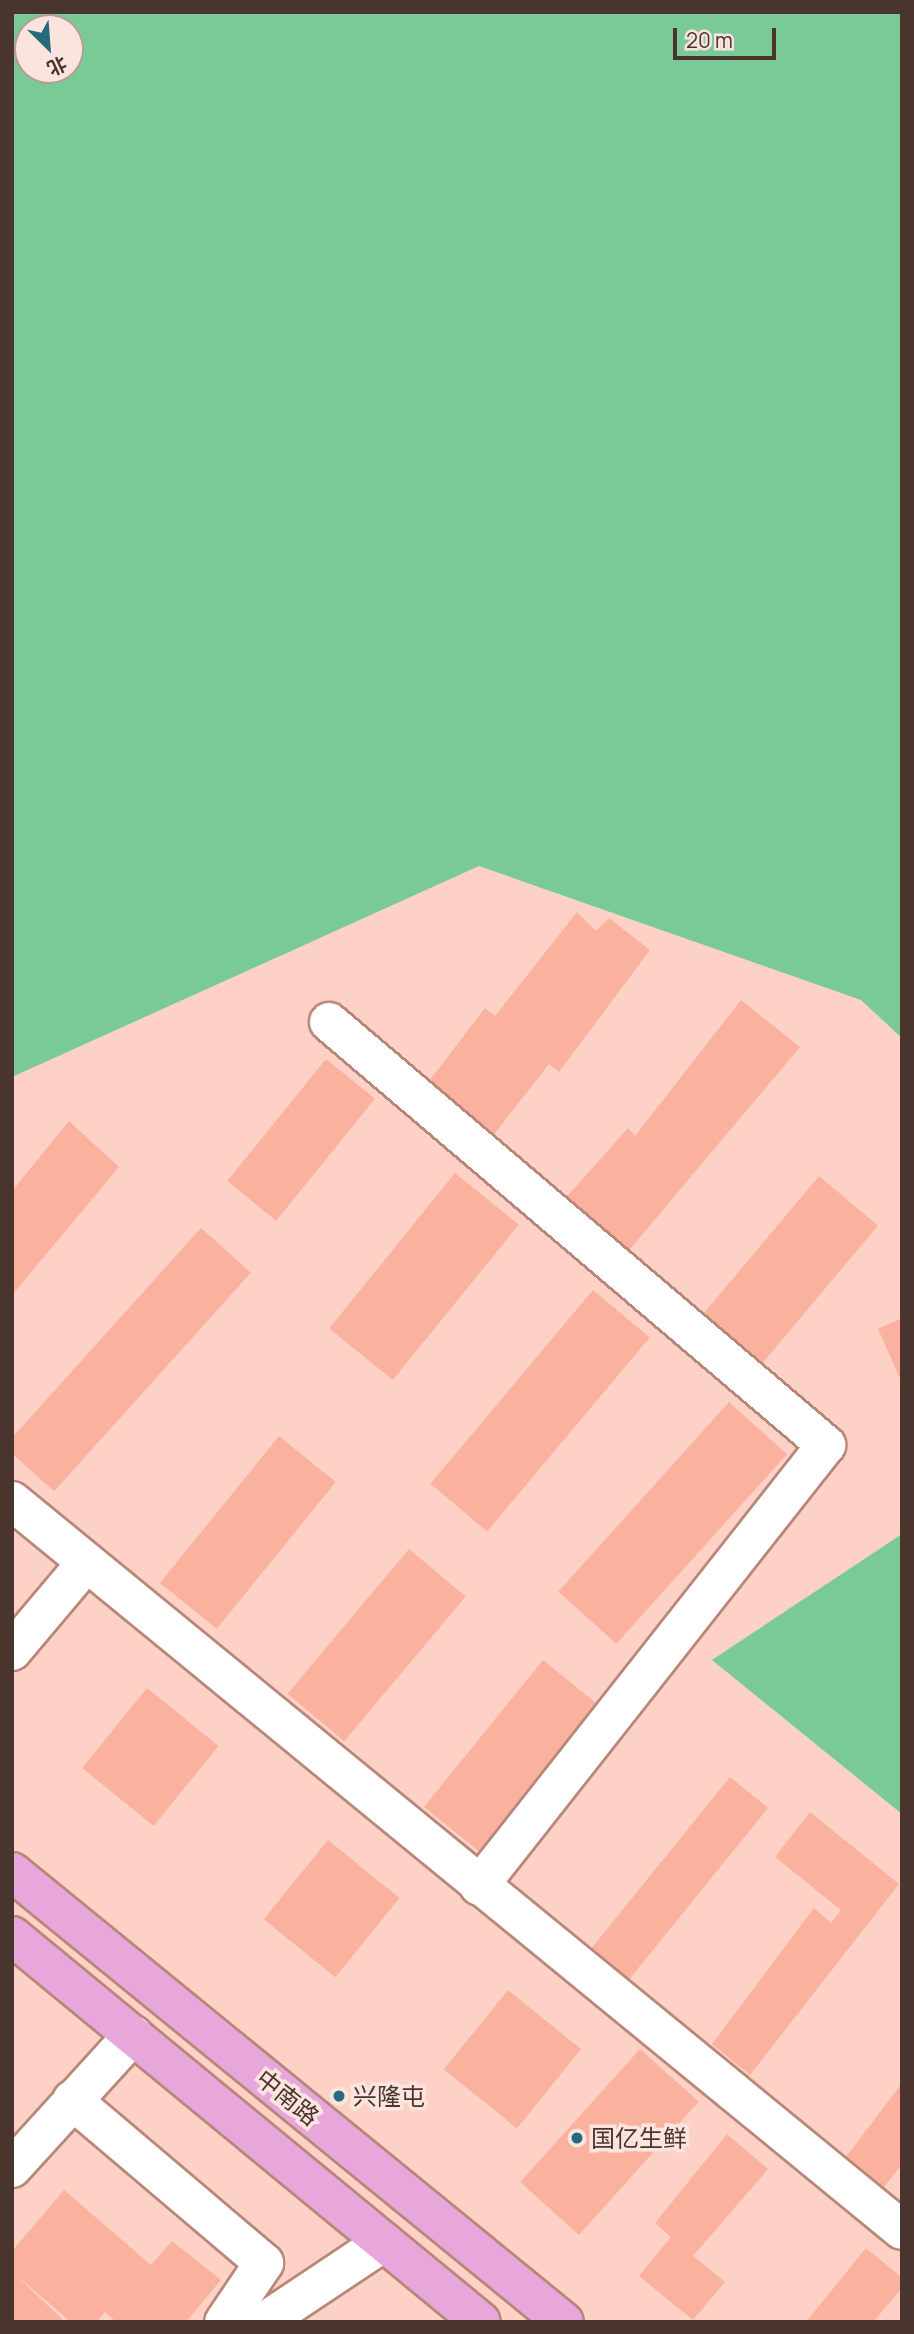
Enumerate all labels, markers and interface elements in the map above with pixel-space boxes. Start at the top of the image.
north arrow [14,14,84,84]
scale bar [676,14,779,58]
text: 20 m [686,26,733,54]
text: 北 [43,50,71,82]
street label: 中南路 [251,2063,325,2131]
place label: 兴隆屯 [353,2082,425,2110]
marker: 兴隆屯 [331,2088,347,2104]
place label: 国亿生鲜 [591,2124,687,2152]
marker: 国亿生鲜 [569,2130,585,2146]

